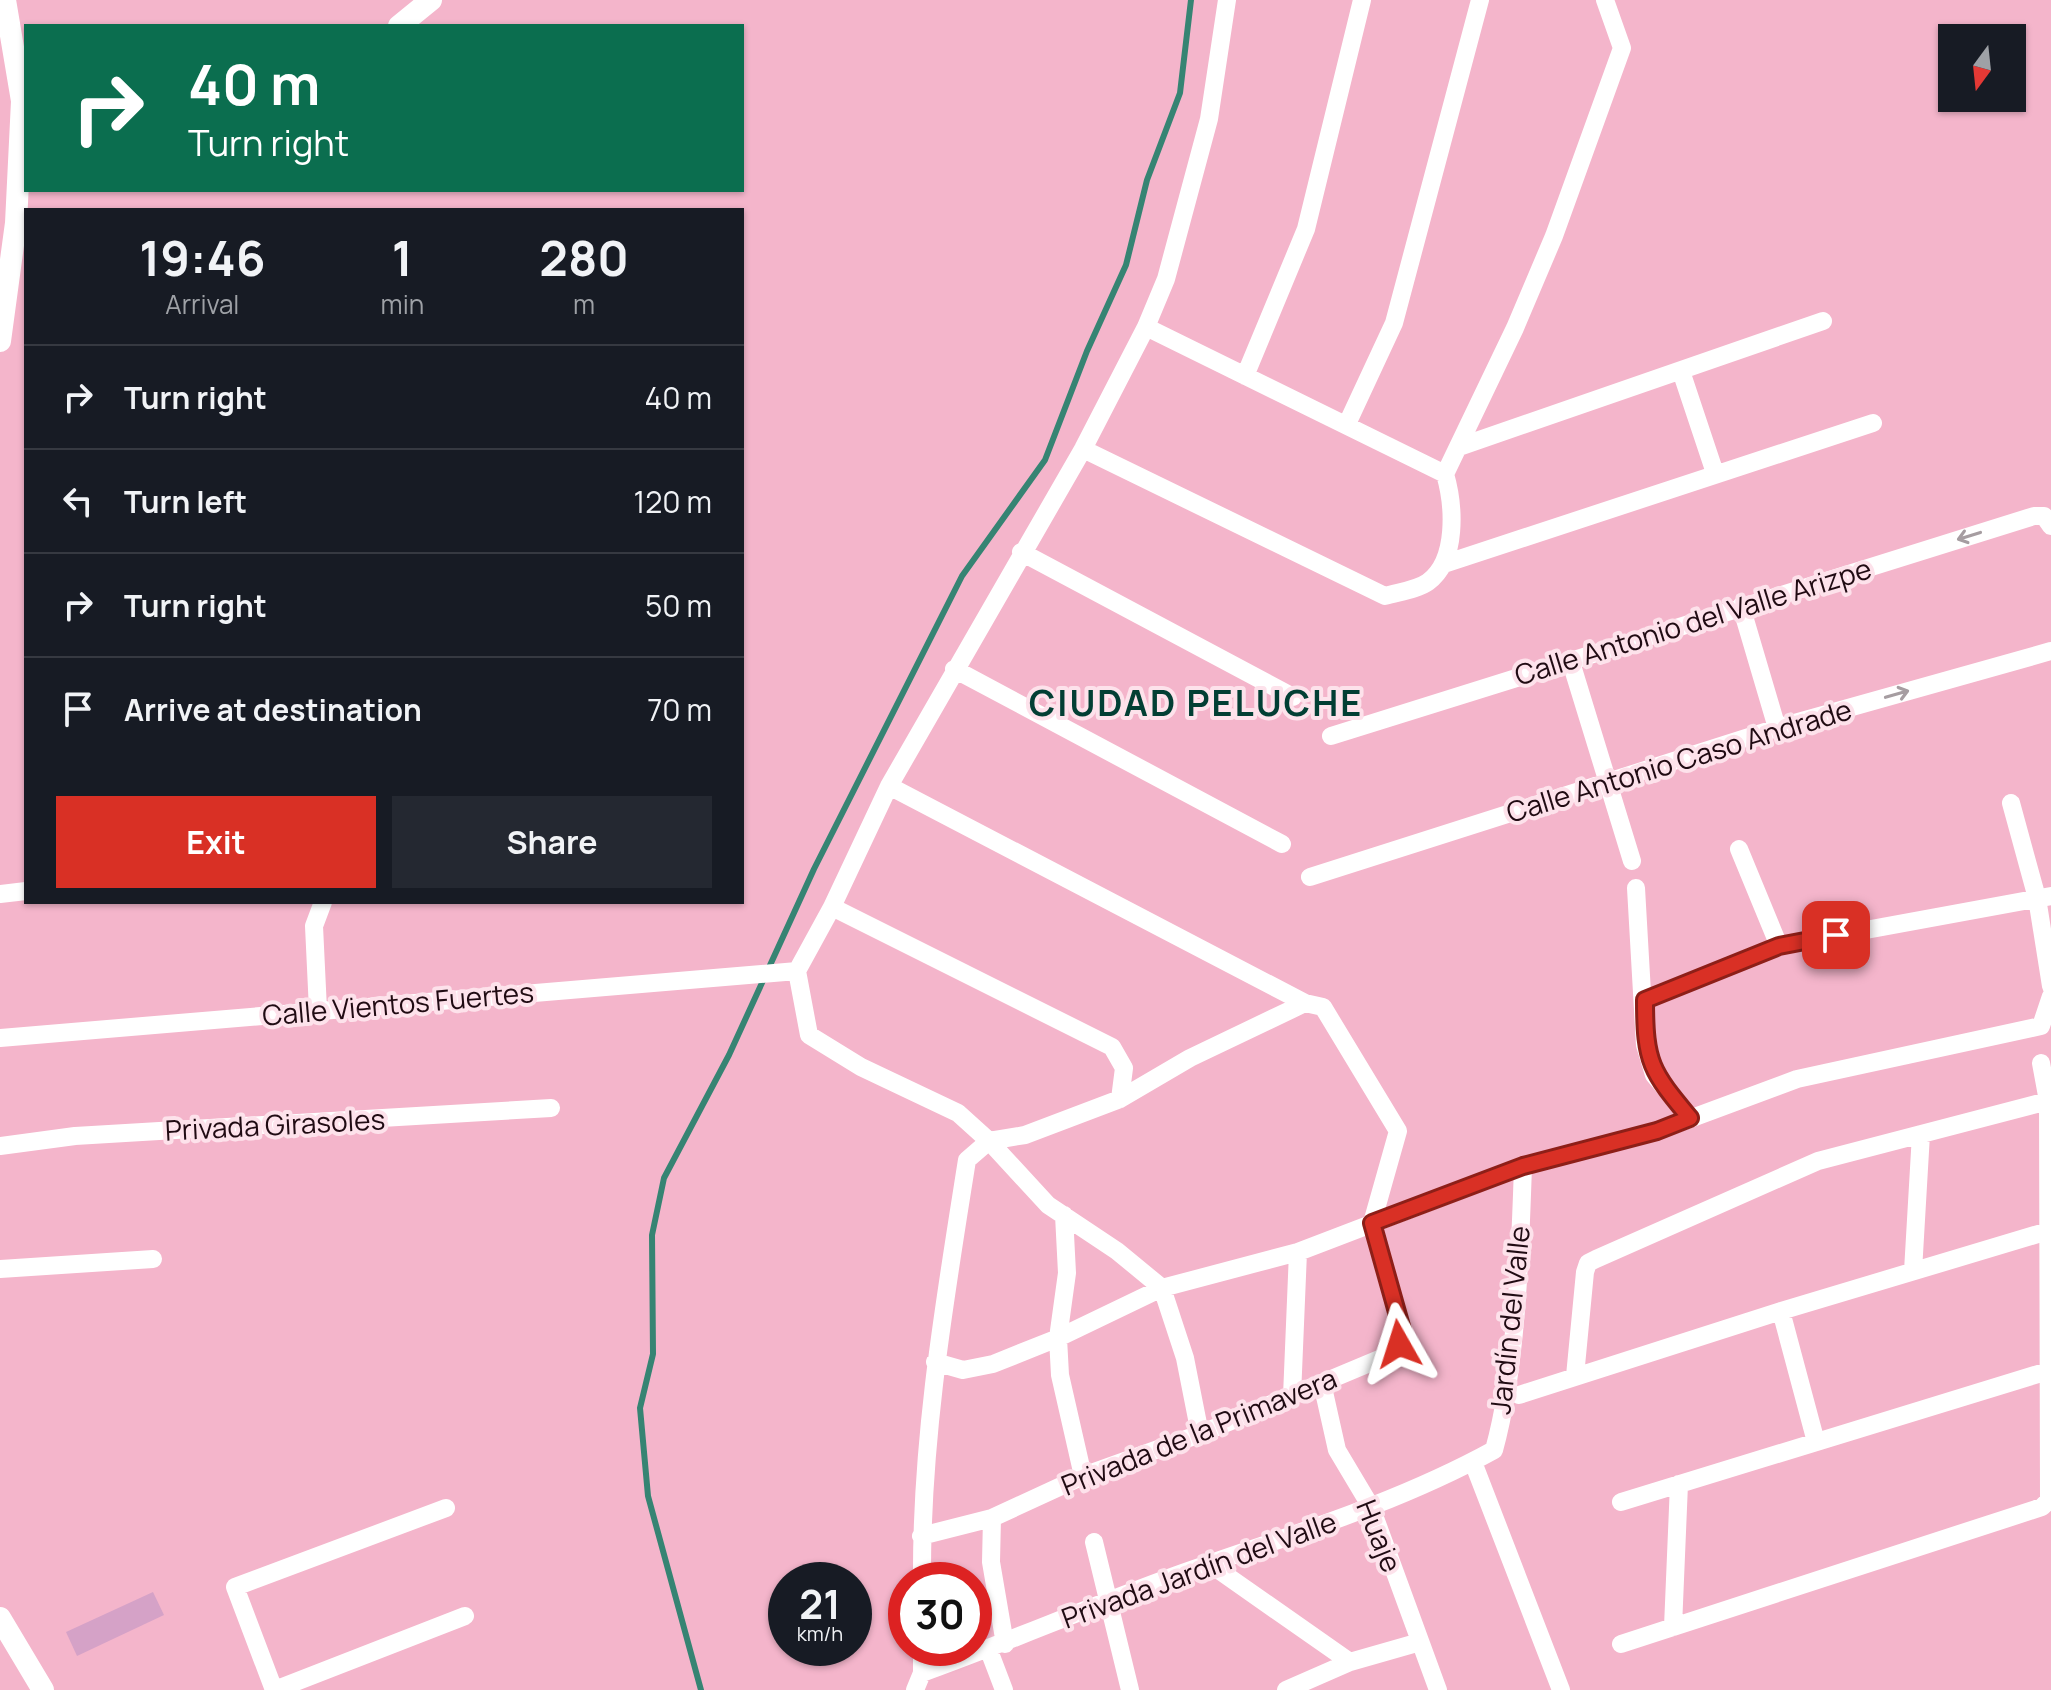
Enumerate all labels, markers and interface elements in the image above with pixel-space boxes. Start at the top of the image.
north arrow [1938,24,2026,112]
map controls [1938,24,2026,112]
text: 40 m [188,45,320,122]
icon: right [56,56,160,160]
text: Turn right [188,118,349,167]
text: 19:46 [139,225,265,290]
text: 1 [392,225,413,290]
text: 280 [539,225,629,290]
text: Arrival [165,286,239,322]
text: min [381,286,424,322]
text: m [573,286,595,322]
icon: right [56,375,100,419]
text: Turn right [124,377,267,418]
text: 40 m [645,377,712,418]
icon: left [56,479,100,523]
text: Turn left [124,481,247,522]
text: 120 m [633,481,712,522]
one-way arrow [1957,530,1982,544]
street label: Calle Antonio del Valle Arizpe [1510,549,1876,693]
icon: right [56,583,100,627]
text: Turn right [124,585,267,626]
text: 50 m [645,585,712,626]
district label: CIUDAD PELUCHE [1029,678,1363,727]
one-way arrow [1884,686,1910,701]
icon: arrive [56,687,100,731]
text: Arrive at destination [124,689,422,730]
text: 70 m [647,689,712,730]
street label: Calle Antonio Caso Andrade [1502,689,1856,831]
button: Exit [56,796,376,888]
button: Share [392,796,712,888]
pin [1802,901,1870,969]
icon: arrive [1814,913,1858,957]
street label: Calle Vientos Fuertes [261,972,535,1034]
street label: Privada Girasoles [164,1099,386,1149]
street label: Jardín del Valle [1480,1224,1538,1416]
position arrow [1357,1302,1441,1386]
street label: Privada de la Primavera [1055,1358,1342,1504]
street label: Huaje [1348,1494,1412,1577]
street label: Privada Jardín del Valle [1056,1502,1341,1636]
speed limit sign: 30 [888,1562,992,1666]
text: 21 [799,1576,841,1631]
text: km/h [797,1620,843,1647]

